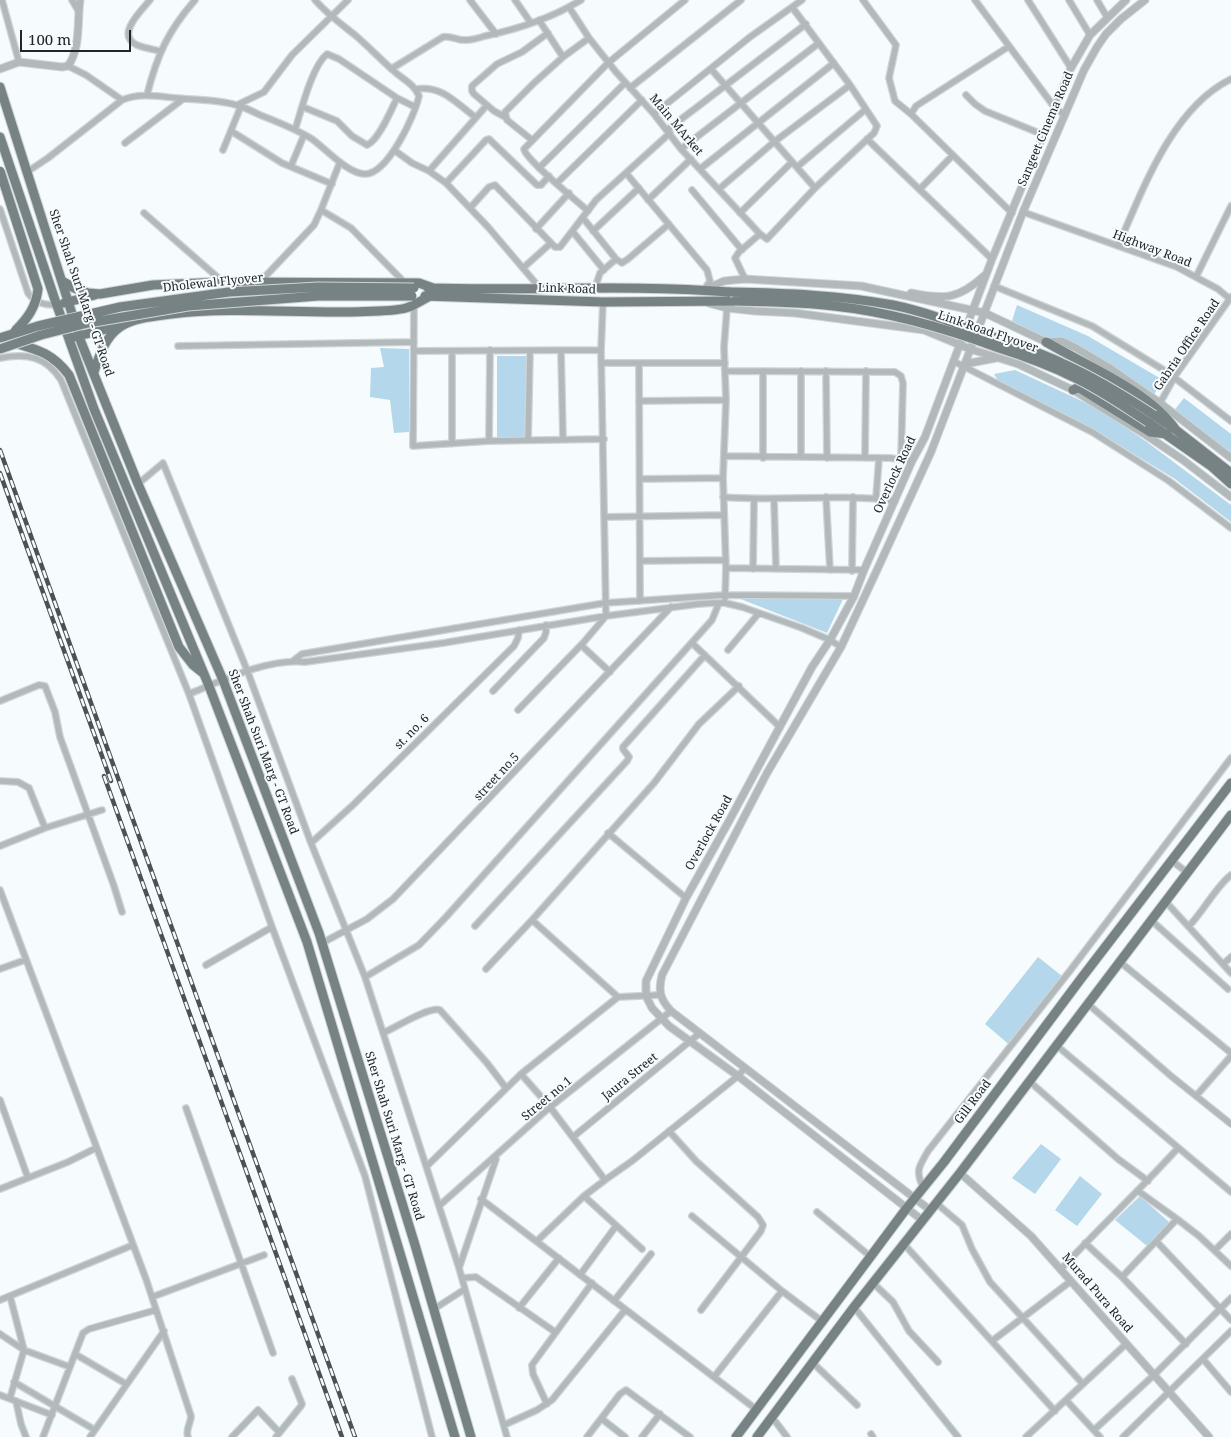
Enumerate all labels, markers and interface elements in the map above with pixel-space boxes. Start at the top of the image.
scale bar [22,20,134,52]
text: 100 m [28,29,71,49]
street label: Sangeet Cinema Road [1015,69,1077,189]
street label: Main MArket [646,91,706,159]
street label: Sher Shah Suri Marg - GT Road [46,208,116,378]
street label: Highway Road [1111,227,1193,271]
street label: Dholewal Flyover [162,271,264,295]
street label: Link Road [538,281,596,297]
street label: Gabria Office Road [1151,296,1223,394]
street label: Link Road Flyover [936,308,1040,356]
street label: Overlock Road [871,434,919,516]
street label: Sher Shah Suri Marg - GT Road [225,667,301,837]
street label: st. no. 6 [392,712,432,752]
street label: street no.5 [471,750,523,804]
street label: Overlock Road [682,793,736,873]
street label: Sher Shah Suri Marg - GT Road [361,1050,427,1222]
street label: Jaura Street [599,1050,661,1104]
street label: Street no.1 [519,1074,575,1124]
street label: Gill Road [952,1077,994,1127]
street label: Murad Pura Road [1059,1250,1135,1336]

